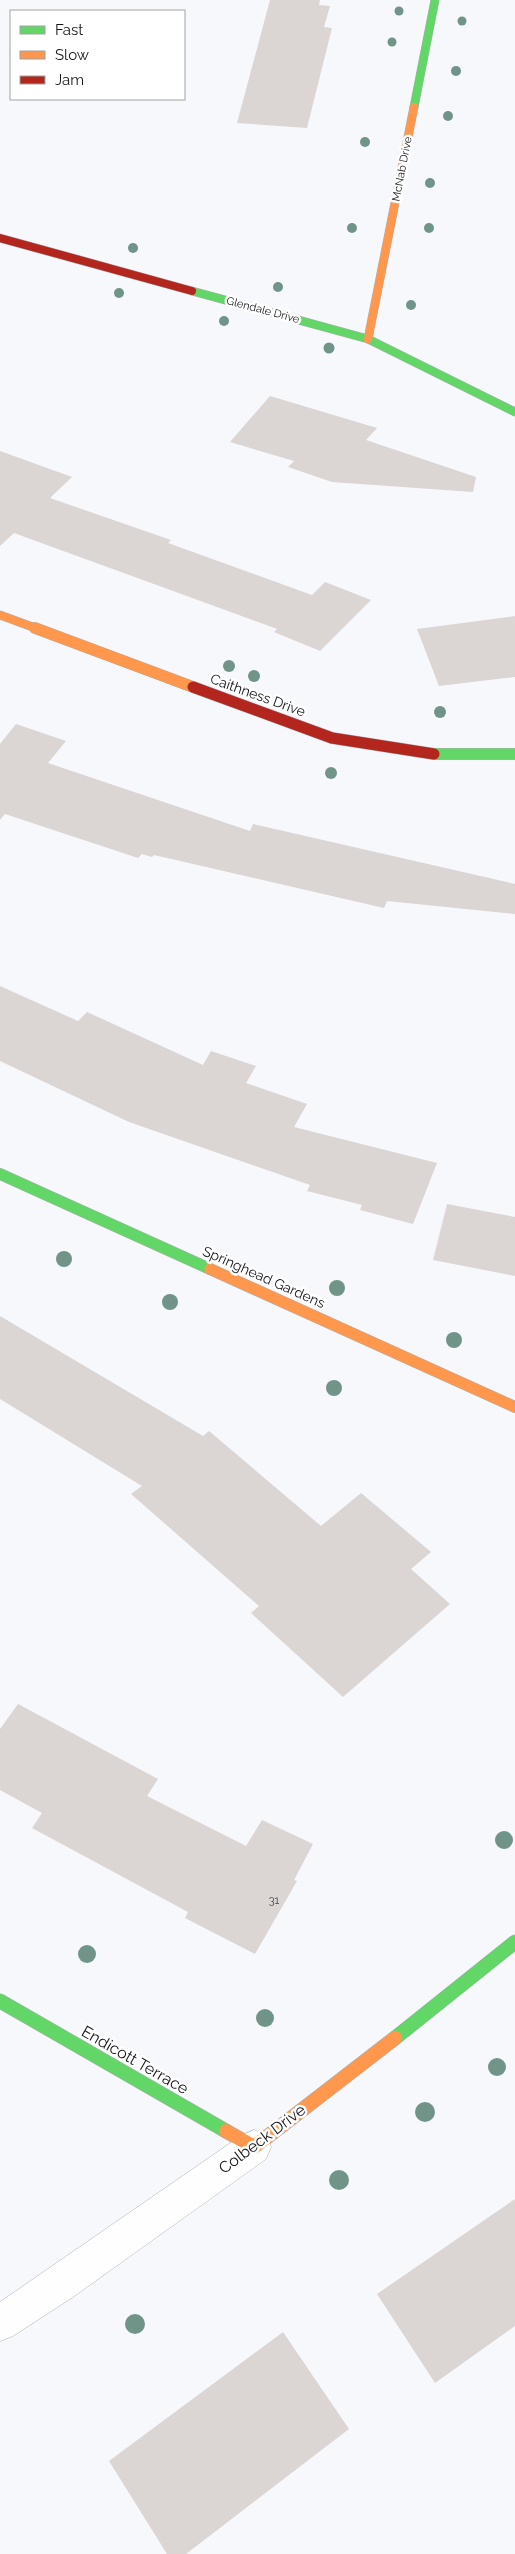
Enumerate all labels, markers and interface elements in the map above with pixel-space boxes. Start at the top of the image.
legend [10,10,185,100]
text: Fast [55,21,83,39]
text: Slow [55,46,89,64]
text: Jam [55,71,84,89]
street label: McNab Drive [389,135,415,203]
street label: Glendale Drive [225,294,301,326]
street label: Caithness Drive [208,670,308,720]
street label: Springhead Gardens [200,1243,328,1311]
house number: 31 [269,1894,280,1907]
street label: Endicott Terrace [78,2022,192,2098]
street label: Colbeck Drive [215,2100,309,2178]

